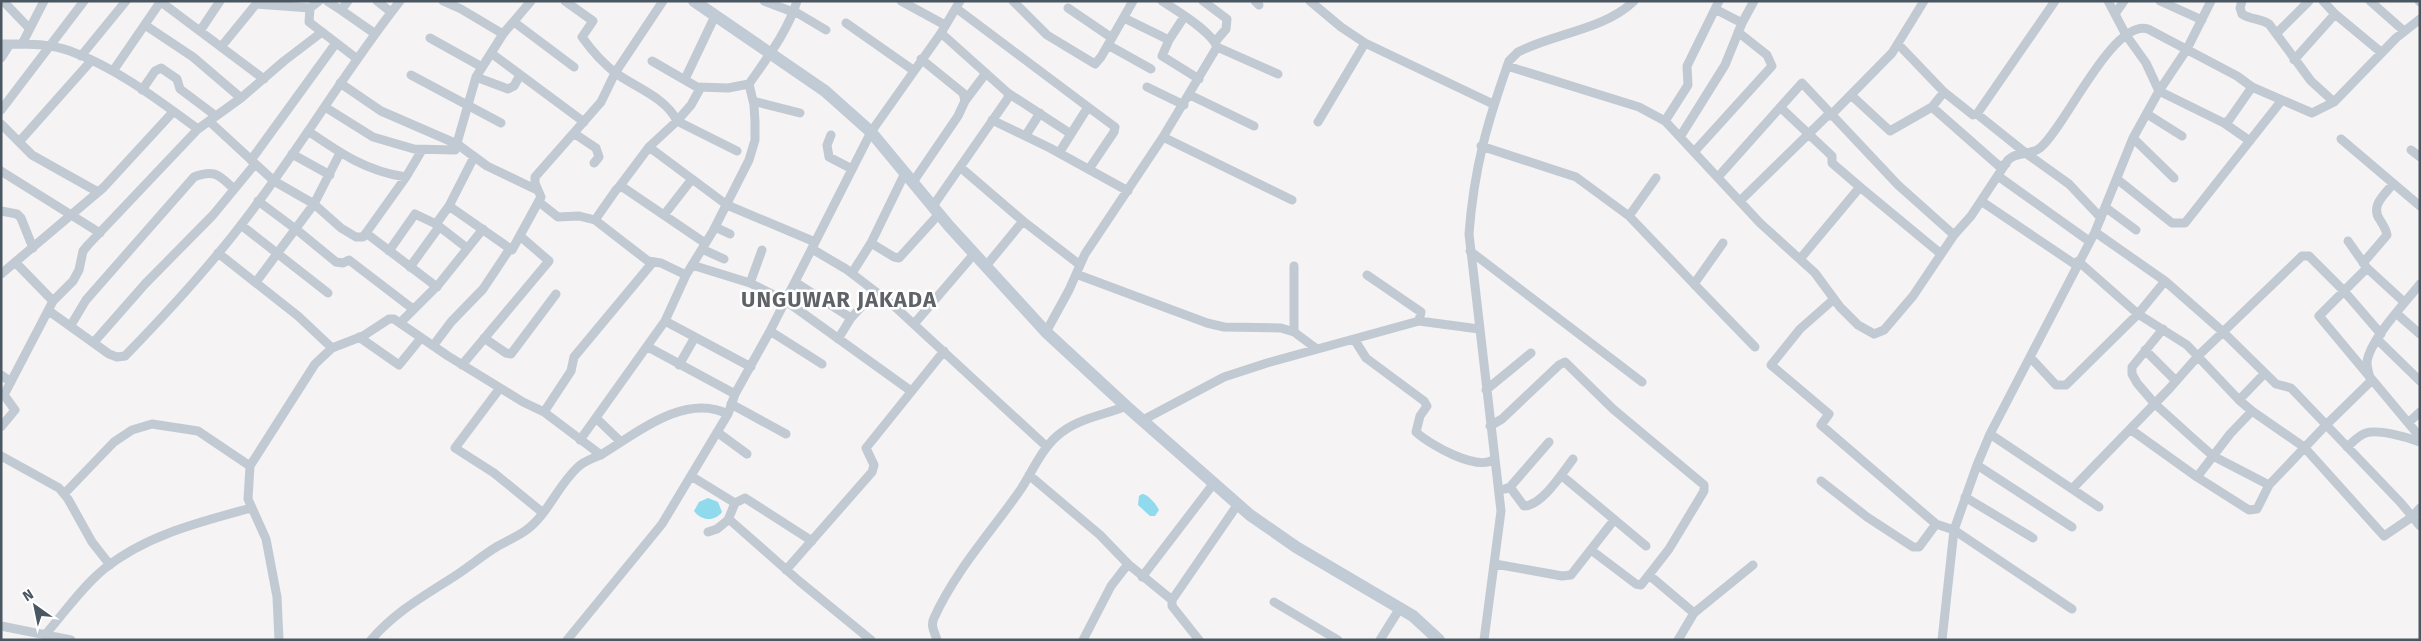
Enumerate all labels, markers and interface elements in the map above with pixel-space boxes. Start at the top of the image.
district label: UNGUWAR JAKADA [741,286,937,313]
north arrow [10,581,60,631]
text: N [20,586,37,605]

